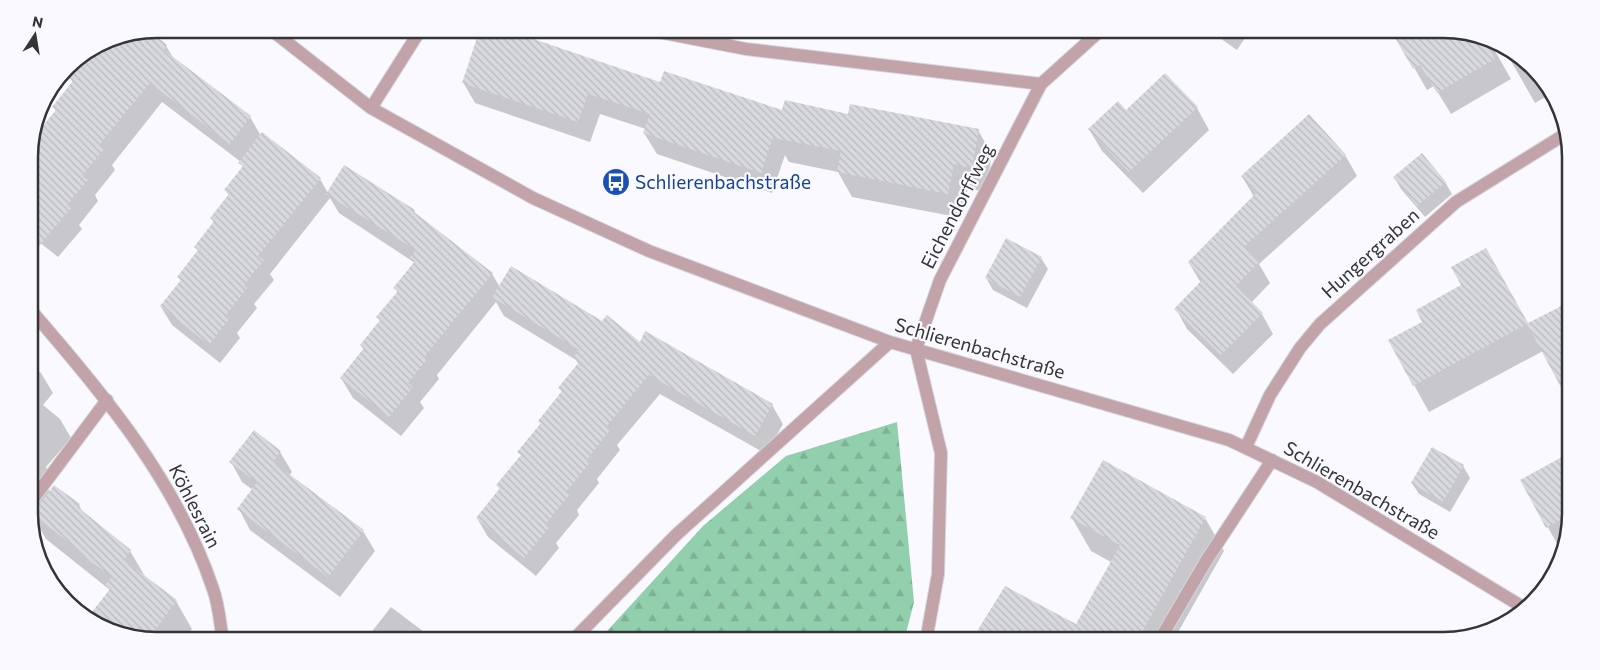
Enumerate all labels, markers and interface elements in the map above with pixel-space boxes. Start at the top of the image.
north arrow [10,10,60,60]
text: N [31,12,45,31]
street label: Eichendorffweg [915,139,998,272]
bus stop icon: Schlierenbachstraße [601,167,631,197]
place label: Schlierenbachstraße [635,170,811,193]
street label: Hungergraben [1316,203,1423,302]
street label: Schlierenbachstraße [892,312,1068,383]
street label: Schlierenbachstraße [1280,436,1444,544]
street label: Köhlesrain [165,460,226,551]

